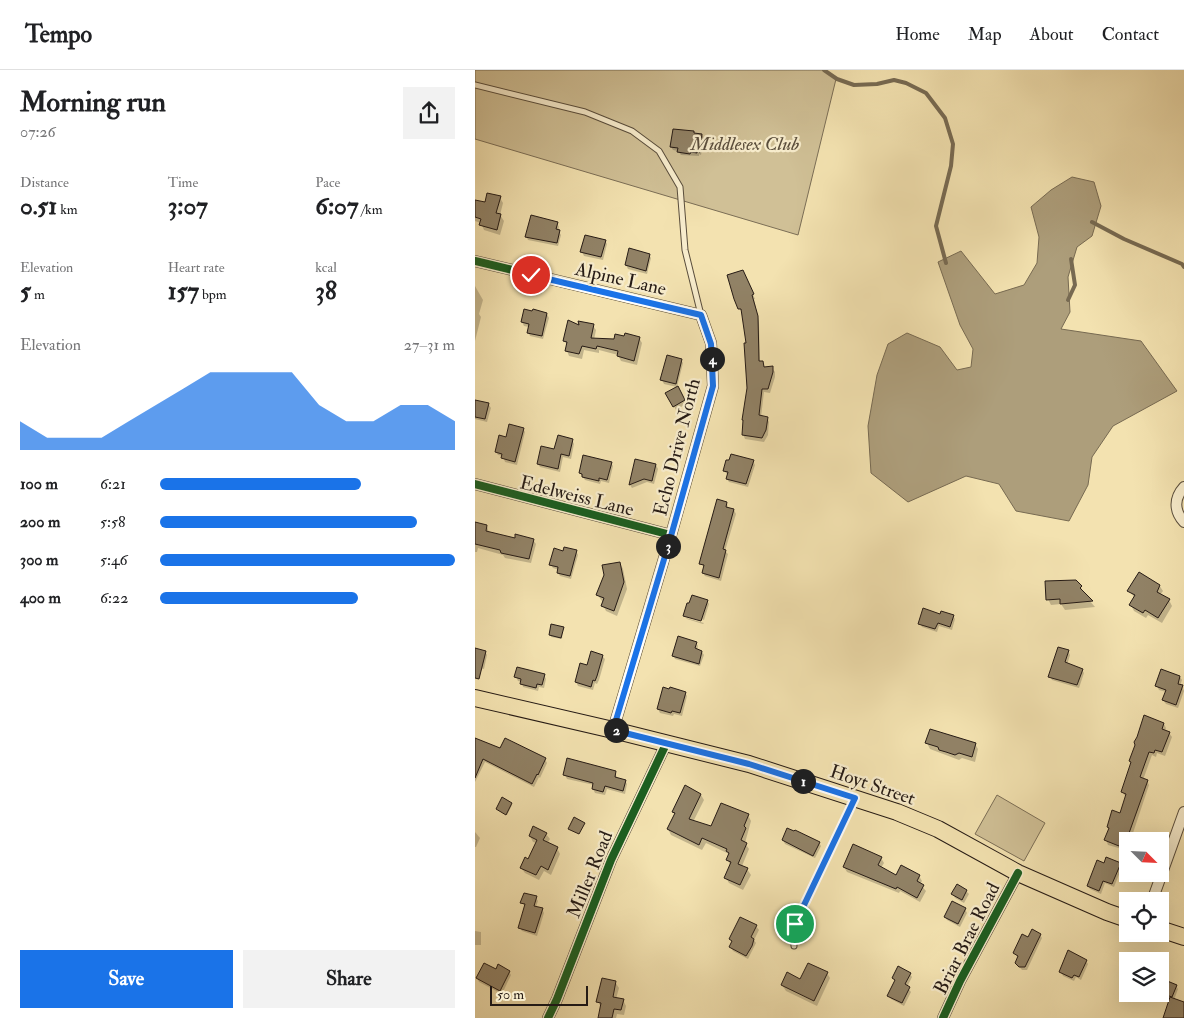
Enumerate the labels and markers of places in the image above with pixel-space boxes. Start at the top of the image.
pin [510,254,552,296]
pin: 4 [699,346,725,372]
pin: 3 [655,534,681,558]
pin: 2 [603,718,629,742]
pin: 1 [791,768,815,794]
pin [774,903,816,945]

